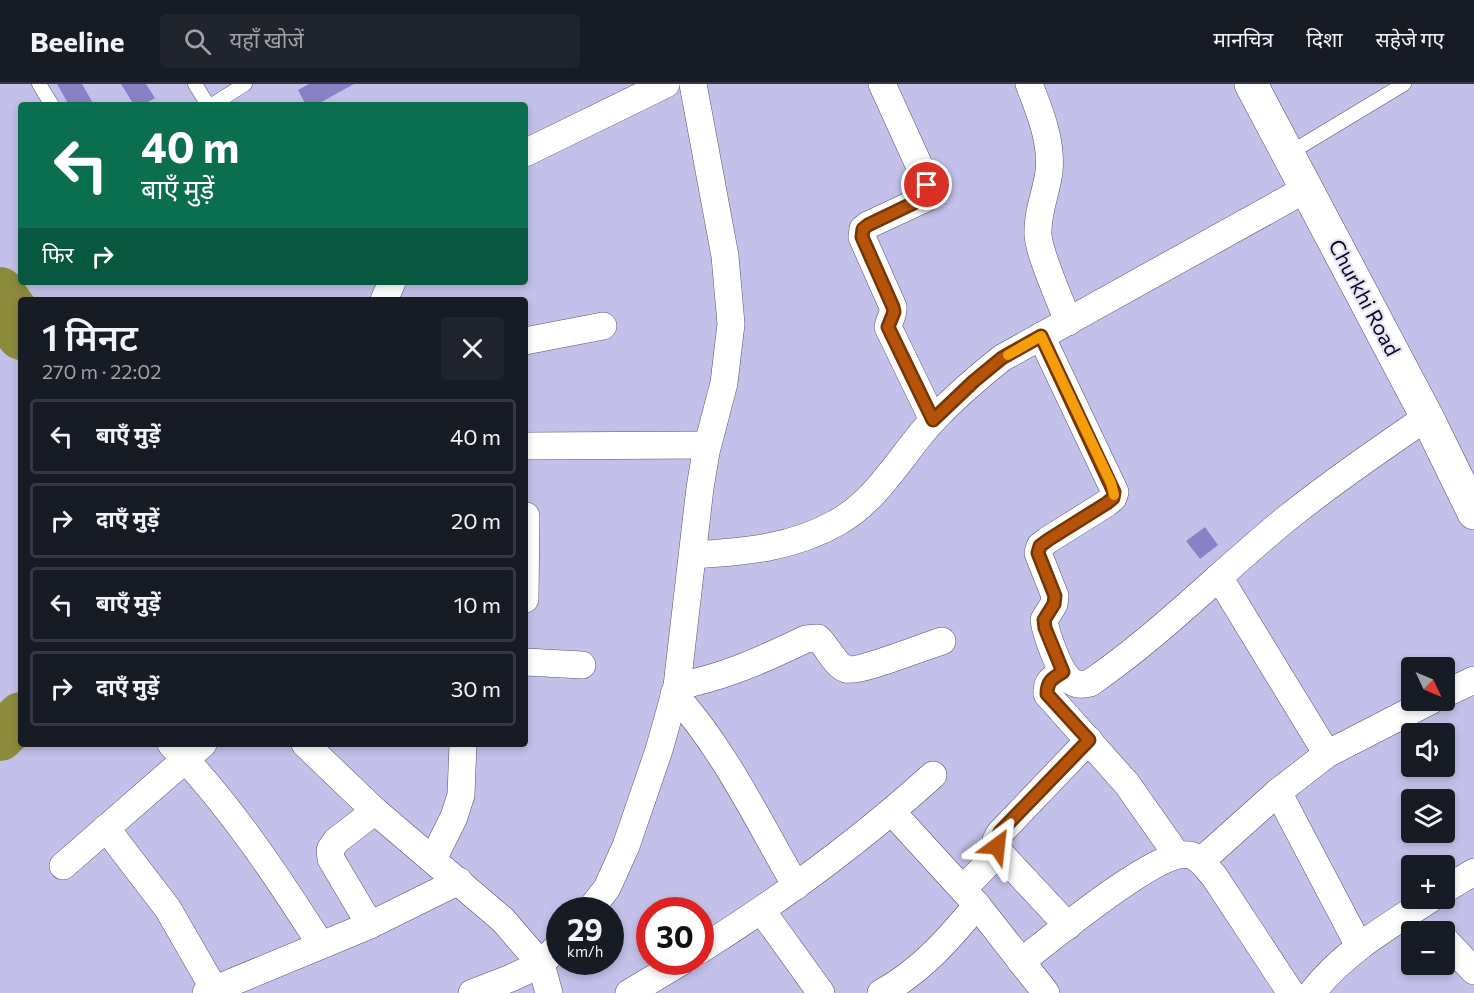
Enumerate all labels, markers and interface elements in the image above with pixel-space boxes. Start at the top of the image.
search box [160,14,580,68]
text: Beeline [30,24,124,58]
icon: search [181,25,214,58]
text: यहाँ खोजें [229,26,304,53]
text: मानचित्र [1213,26,1273,51]
text: दिशा [1306,26,1343,51]
text: सहेजे गए [1376,26,1444,51]
text: 40 m [141,120,239,172]
icon: left [42,126,120,204]
pin [901,159,952,210]
icon: arrive [910,168,943,201]
text: बाएँ मुड़ें [141,172,214,205]
street label: Churkhi Road [1324,235,1407,360]
icon: right [86,240,119,273]
text: फिर [42,241,74,268]
text: 1 मिनट [42,314,138,358]
button: close [441,317,504,380]
text: 270 m · 22:02 [42,359,161,383]
icon: left [45,420,78,453]
text: बाएँ मुड़ें [96,421,161,448]
text: 40 m [450,423,501,450]
icon: right [45,504,78,537]
text: दाएँ मुड़ें [96,505,159,532]
text: 20 m [451,507,501,534]
icon: left [45,588,78,621]
text: बाएँ मुड़ें [96,589,161,616]
text: 10 m [454,591,501,618]
north arrow [1401,657,1455,711]
map controls [1401,657,1455,975]
icon: right [45,672,78,705]
text: दाएँ मुड़ें [96,673,159,700]
text: 30 m [451,675,501,702]
button: sound [1401,723,1455,777]
button: layers [1401,789,1455,843]
position arrow [965,814,1029,878]
button: + [1401,855,1455,909]
speed limit sign: 30 [636,897,714,975]
text: 29 [567,910,603,947]
button: − [1401,921,1455,975]
text: km/h [567,942,603,960]

